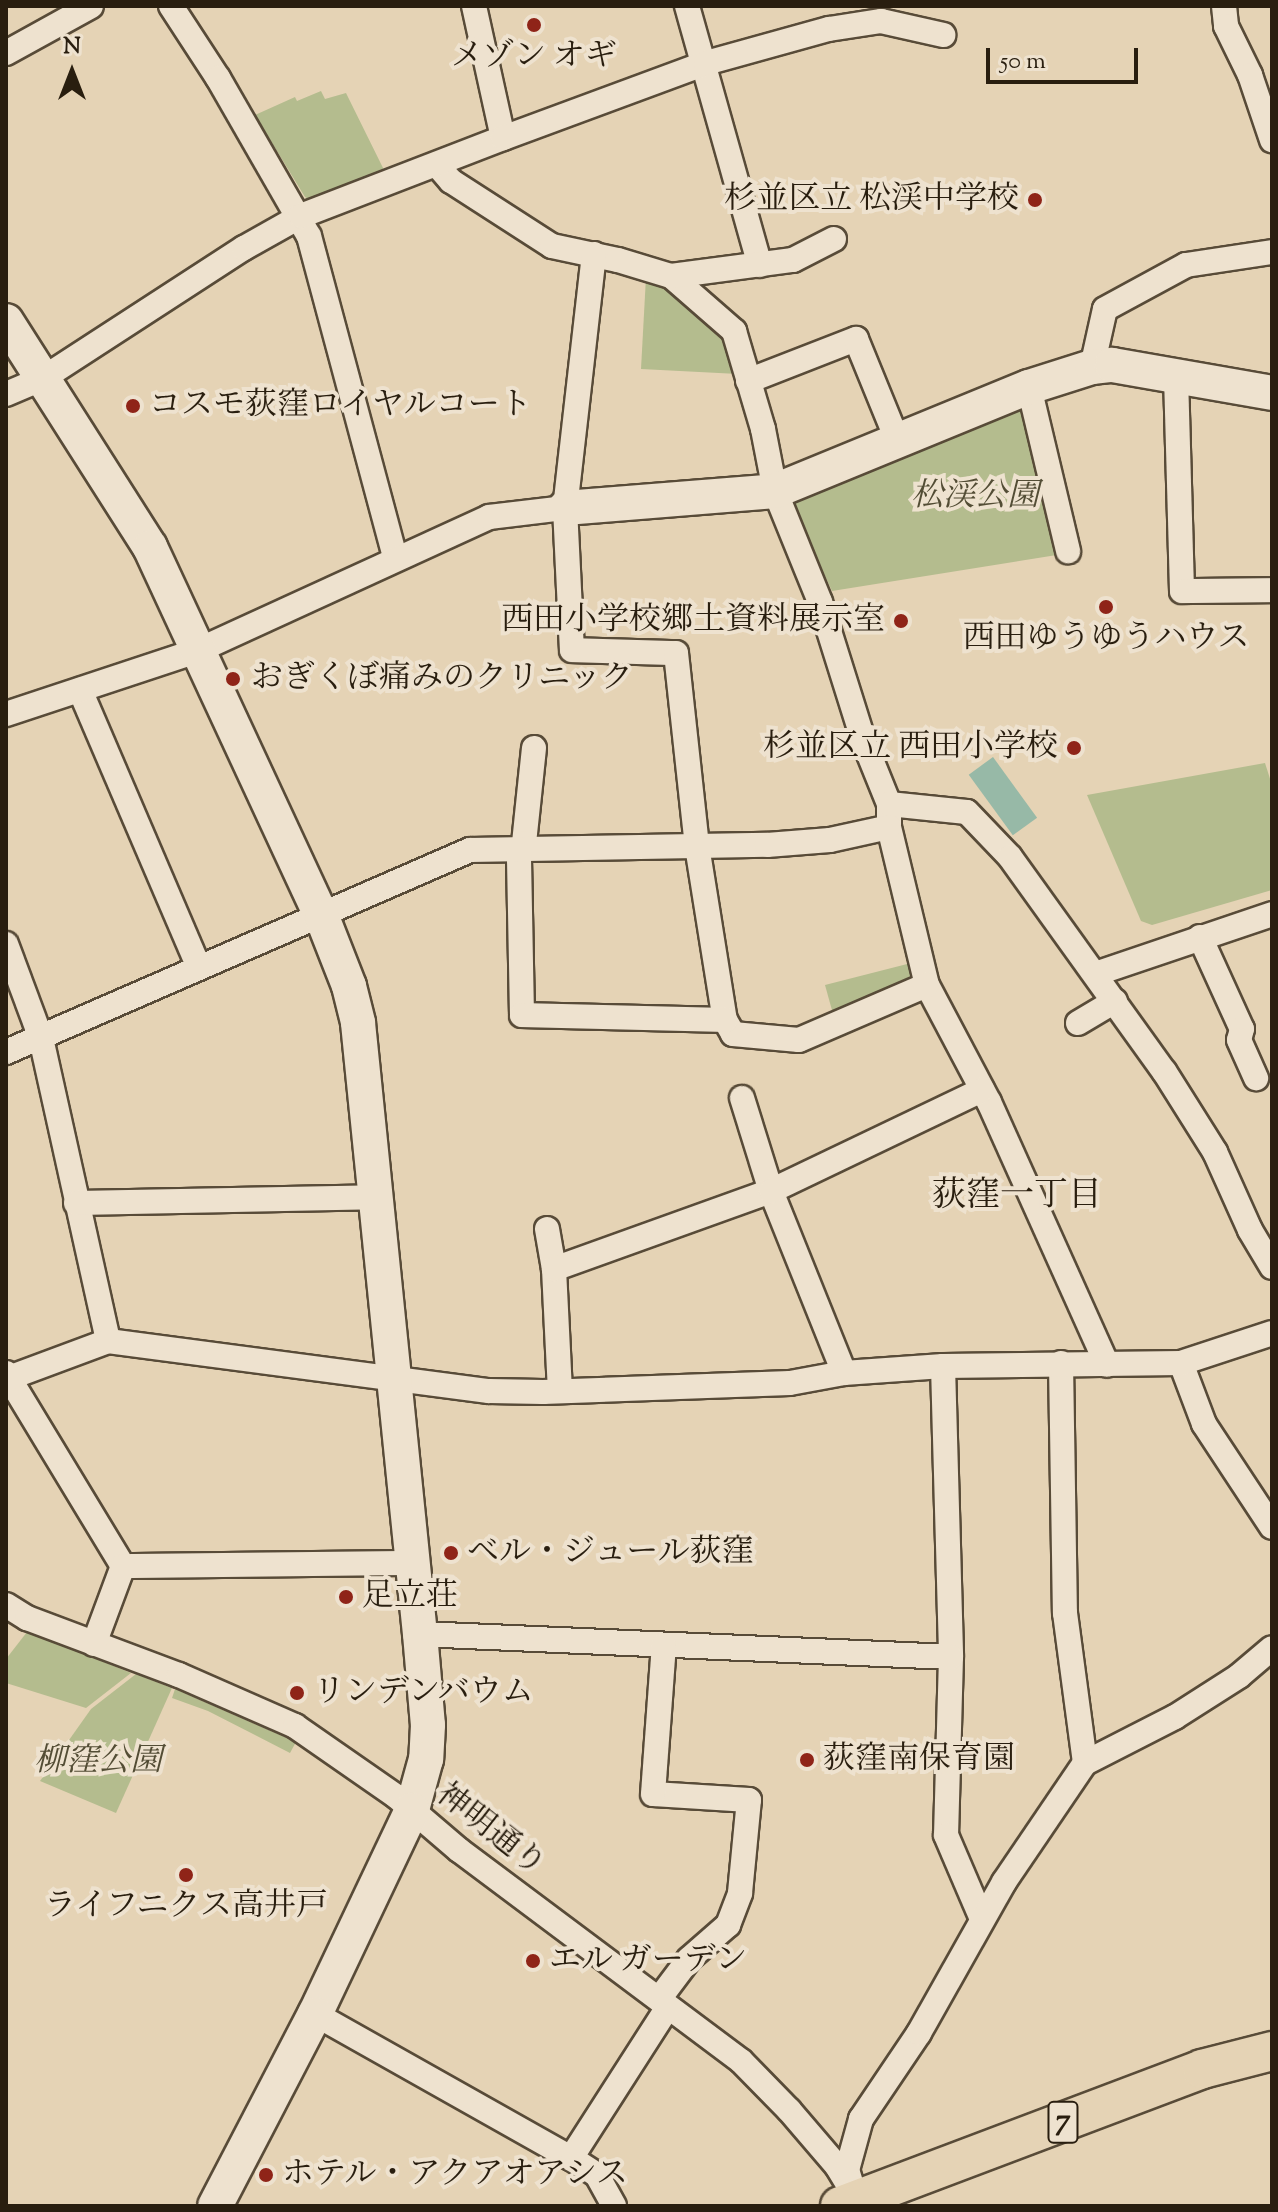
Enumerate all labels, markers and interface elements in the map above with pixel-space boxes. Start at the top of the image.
marker: メゾン オギ [525,16,543,34]
north arrow [32,32,112,112]
text: N [63,32,81,64]
scale bar [990,32,1142,82]
place label: メゾン オギ [451,38,617,76]
text: 50 m [1000,45,1046,79]
place label: 杉並区立 松渓中学校 [724,181,1019,219]
marker: 杉並区立 松渓中学校 [1026,191,1044,209]
place label: コスモ荻窪ロイヤルコート [149,387,533,425]
marker: コスモ荻窪ロイヤルコート [124,397,142,415]
park label: 松渓公園 [911,478,1039,516]
marker: 西田ゆうゆうハウス [1097,598,1115,616]
place label: 西田小学校郷土資料展示室 [501,602,885,640]
marker: 西田小学校郷土資料展示室 [892,612,910,630]
place label: 西田ゆうゆうハウス [962,620,1250,658]
place label: おぎくぼ痛みのクリニック [251,660,635,698]
marker: おぎくぼ痛みのクリニック [222,668,244,690]
place label: 杉並区立 西田小学校 [763,729,1058,767]
marker: 杉並区立 西田小学校 [1065,739,1083,757]
district label: 荻窪一丁目 [932,1177,1102,1217]
place label: ベル・ジュール荻窪 [467,1534,755,1572]
marker: ベル・ジュール荻窪 [442,1544,460,1562]
place label: 足立荘 [362,1578,458,1616]
marker: 足立荘 [337,1588,355,1606]
place label: リンデンバウム [313,1674,537,1712]
marker: リンデンバウム [288,1684,306,1702]
place label: 荻窪南保育園 [823,1741,1015,1779]
park label: 柳窪公園 [34,1743,162,1781]
marker: 荻窪南保育園 [798,1751,816,1769]
street label: 神明通り [428,1776,552,1886]
marker: ライフニクス高井戸 [177,1866,195,1884]
place label: ライフニクス高井戸 [42,1888,330,1926]
place label: エル ガーデン [549,1942,748,1980]
marker: エル ガーデン [524,1952,542,1970]
road number: 7 [1047,2096,1079,2148]
place label: ホテル・アクアオアシス [282,2156,634,2194]
marker: ホテル・アクアオアシス [257,2166,275,2184]

